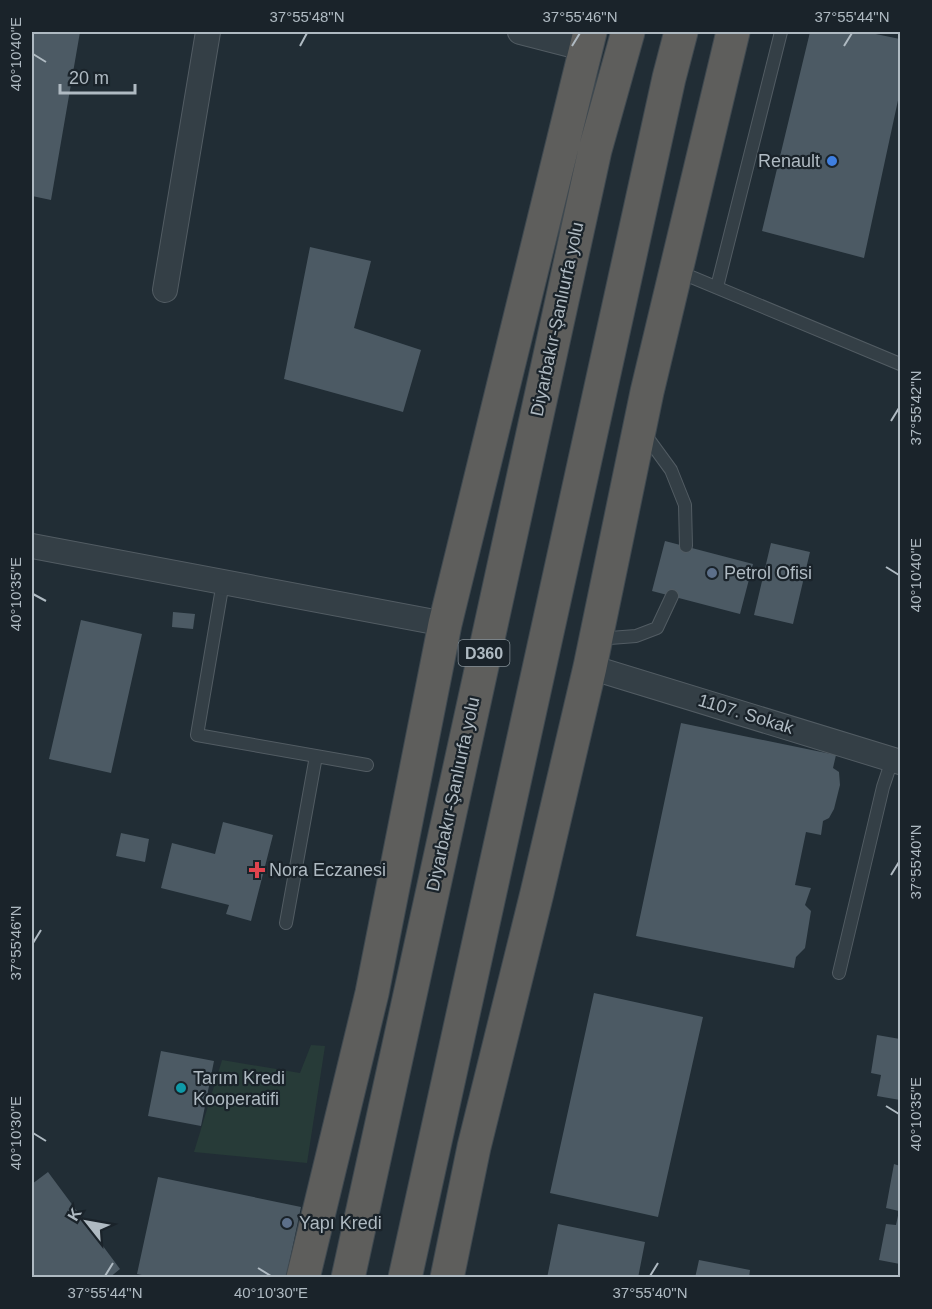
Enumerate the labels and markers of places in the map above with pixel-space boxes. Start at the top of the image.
place label: Renault [758,151,820,171]
marker: Renault [825,154,839,168]
place label: Petrol Ofisi [724,563,812,583]
marker: Petrol Ofisi [705,566,719,580]
place label: Nora Eczanesi [269,860,386,880]
marker: Nora Eczanesi [250,863,264,877]
place label: Tarım Kredi Kooperatifi [193,1068,285,1109]
marker: Tarım Kredi Kooperatifi [174,1081,188,1095]
place label: Yapı Kredi [299,1213,382,1233]
marker: Yapı Kredi [280,1216,294,1230]

